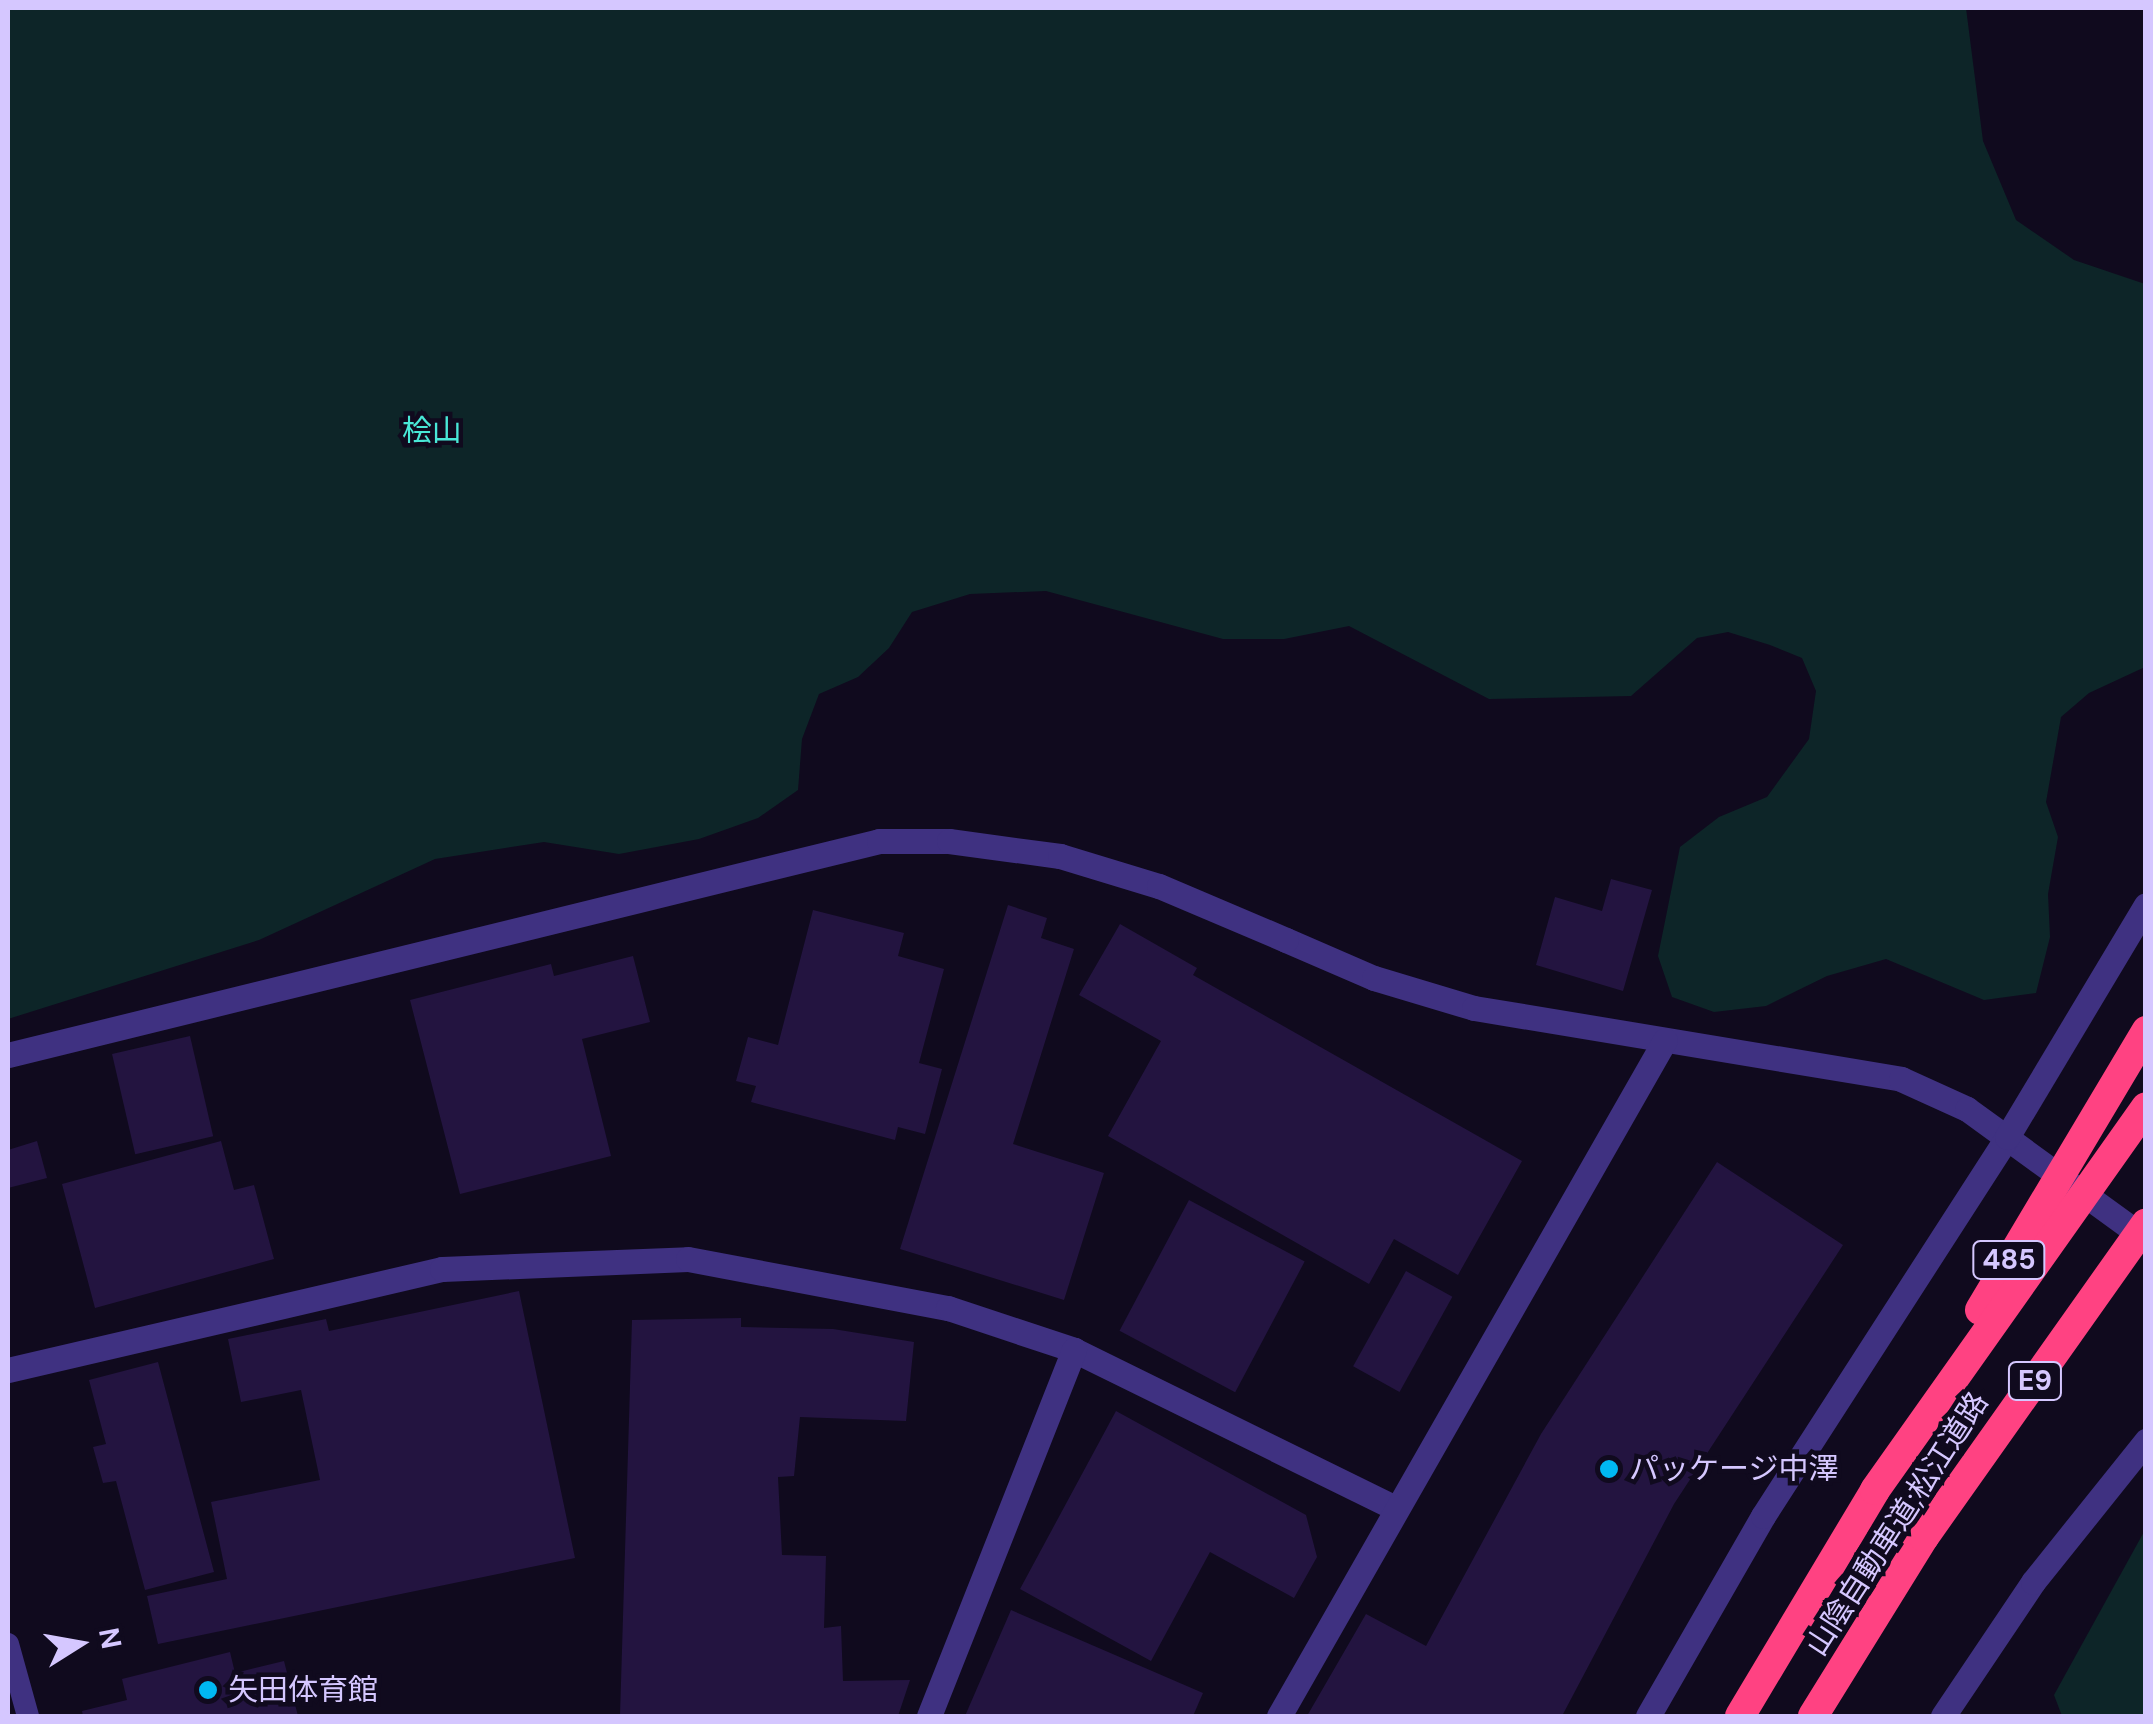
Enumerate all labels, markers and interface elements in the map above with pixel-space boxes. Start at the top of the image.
park label: 桧山 [402,413,462,449]
road number: 485 [1972,1237,2046,1283]
road number: E9 [2008,1358,2062,1404]
street label: 山陰自動車道;松江道路 [1798,1386,1996,1662]
place label: パッケージ中澤 [1629,1451,1839,1487]
marker: パッケージ中澤 [1598,1458,1620,1480]
north arrow [30,1594,130,1694]
text: N [90,1625,130,1652]
place label: 矢田体育館 [228,1672,378,1708]
marker: 矢田体育館 [197,1679,219,1701]

